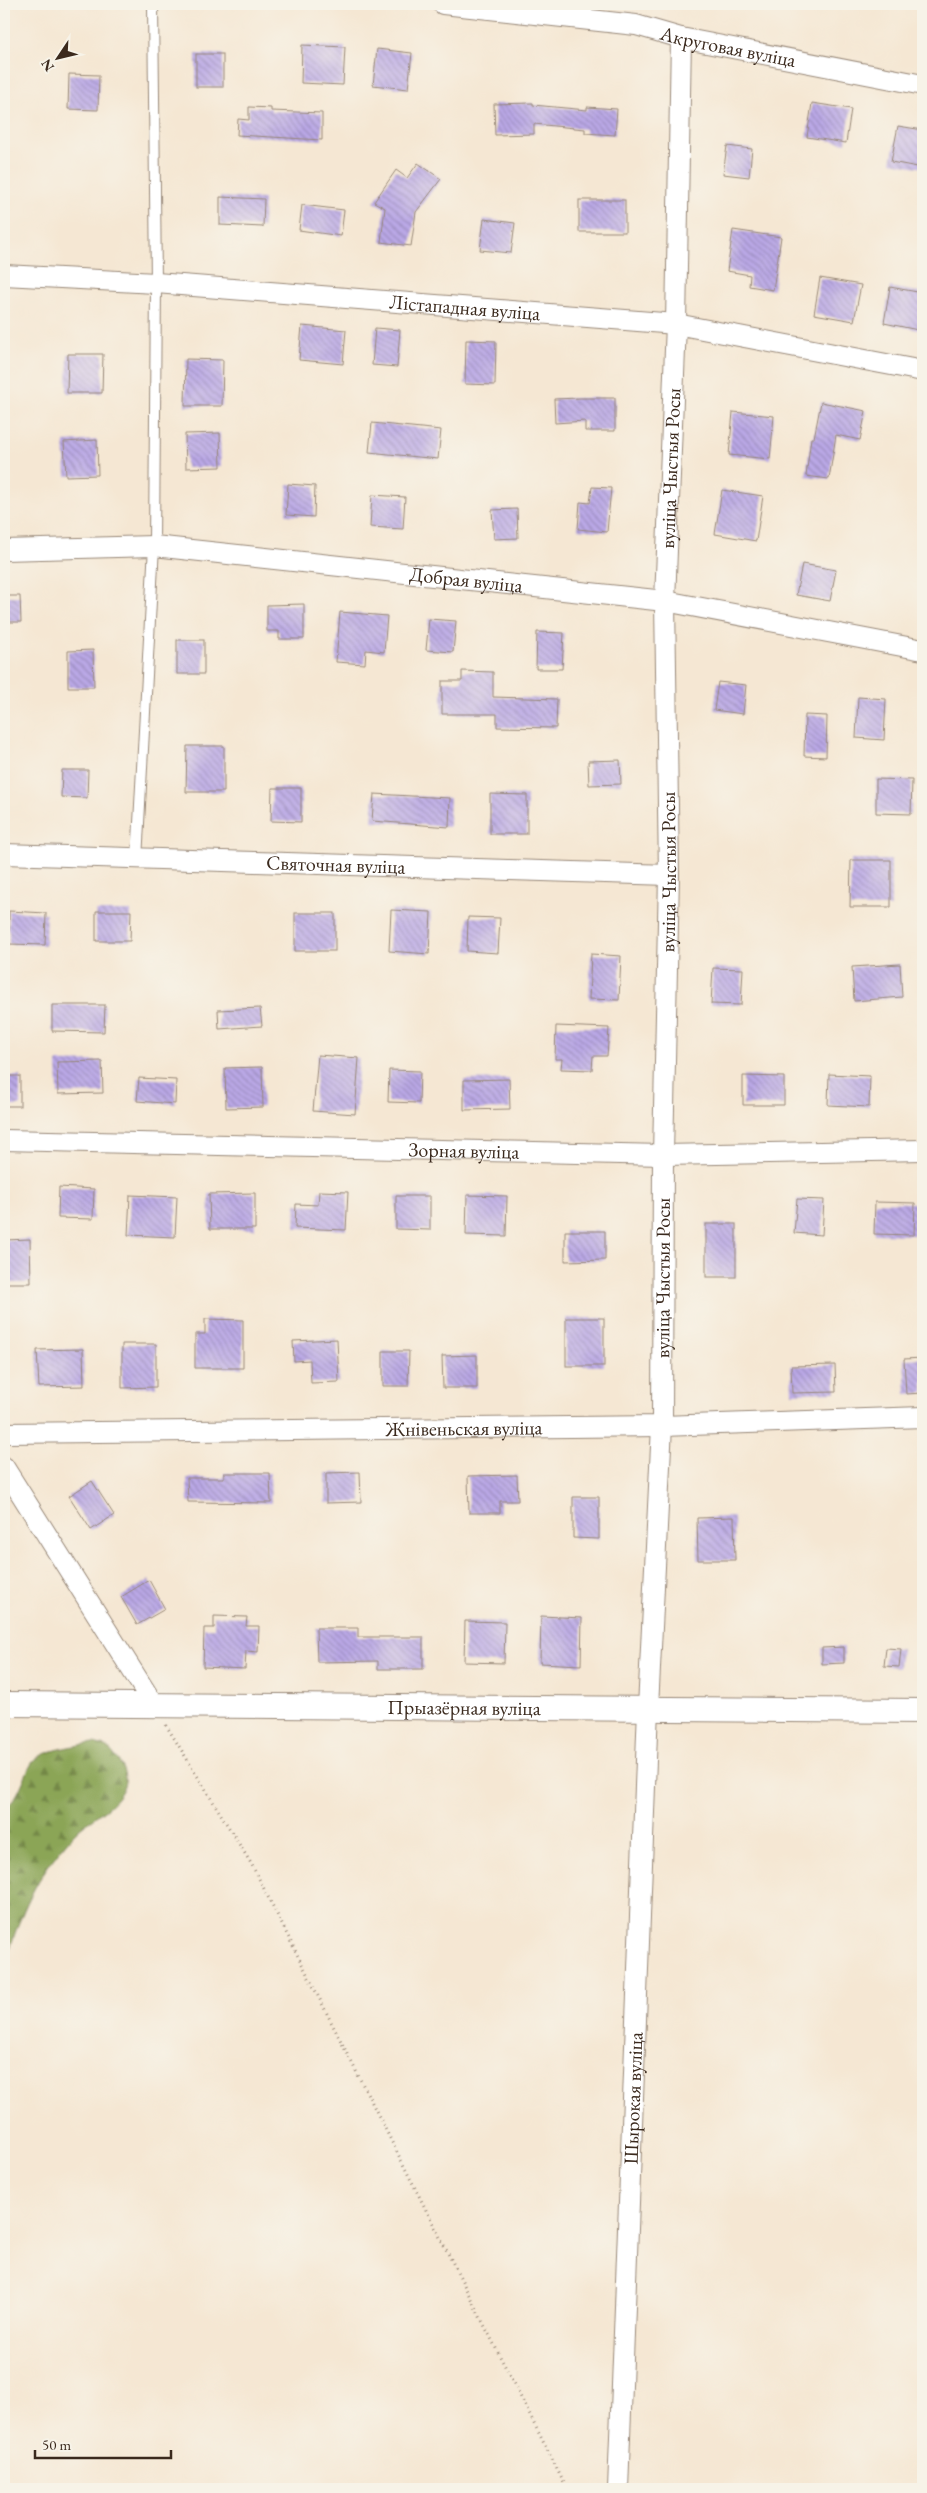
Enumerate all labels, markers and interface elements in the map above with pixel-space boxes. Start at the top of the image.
street label: Акруговая вуліца [656,19,798,73]
north arrow [32,32,82,82]
text: N [36,55,58,75]
street label: Лістападная вуліца [388,288,541,326]
street label: вуліца Чыстыя Росы [654,387,686,549]
street label: Добрая вуліца [408,561,524,599]
street label: вуліца Чыстыя Росы [654,792,682,953]
street label: Святочная вуліца [266,849,406,880]
street label: Зорная вуліца [408,1136,520,1165]
street label: вуліца Чыстыя Росы [649,1198,676,1358]
street label: Жнівеньская вуліца [384,1414,543,1442]
street label: Прыазёрная вуліца [387,1694,541,1721]
street label: Шырокая вуліца [617,2031,649,2165]
scale bar [35,2428,171,2460]
text: 50 m [42,2435,71,2454]

